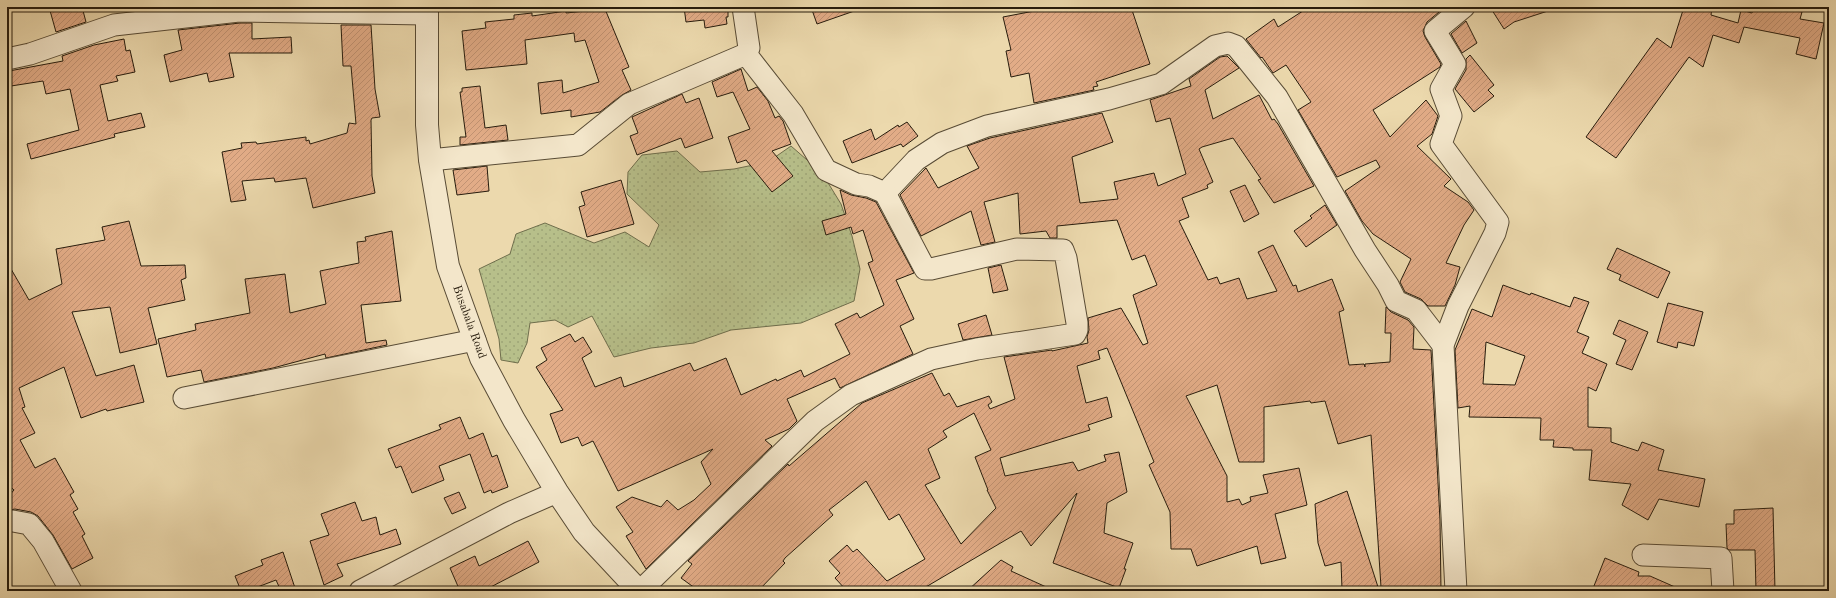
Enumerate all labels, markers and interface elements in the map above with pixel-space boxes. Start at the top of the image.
street label: Busabala Road [450,284,488,360]

